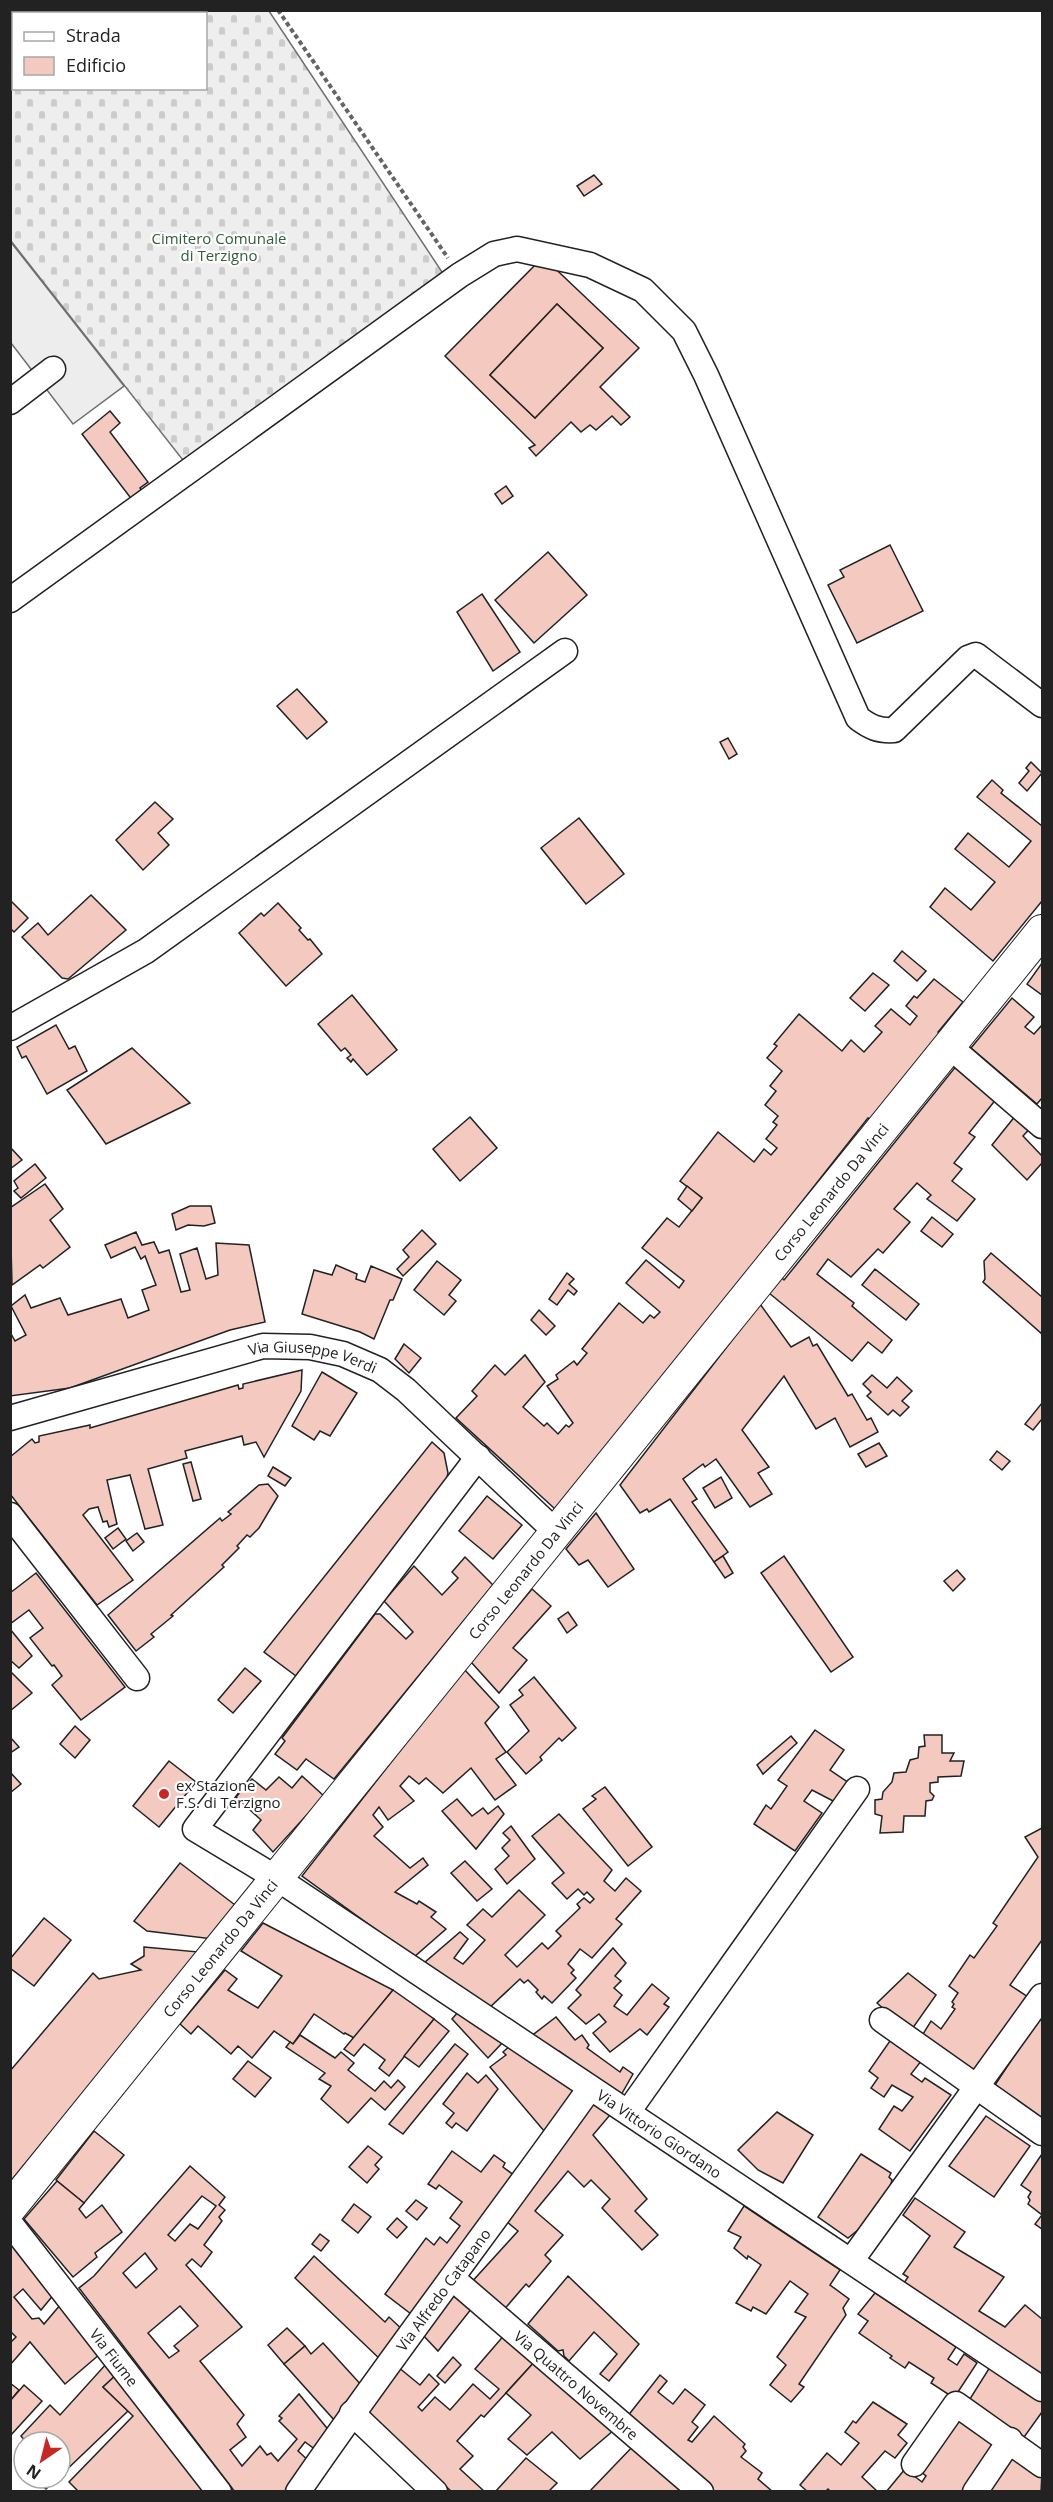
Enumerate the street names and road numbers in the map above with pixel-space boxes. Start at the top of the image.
street label: Corso Leonardo Da Vinci [769,1119,893,1265]
street label: Via Giuseppe Verdi [246,1336,380,1377]
street label: Corso Leonardo Da Vinci [464,1497,587,1643]
street label: Corso Leonardo Da Vinci [158,1875,282,2021]
street label: Via Vittorio Giordano [593,2085,726,2183]
street label: Via Alfredo Catapano [391,2224,495,2355]
street label: Via Fiume [86,2324,143,2390]
street label: Via Quattro Novembre [510,2326,643,2444]

